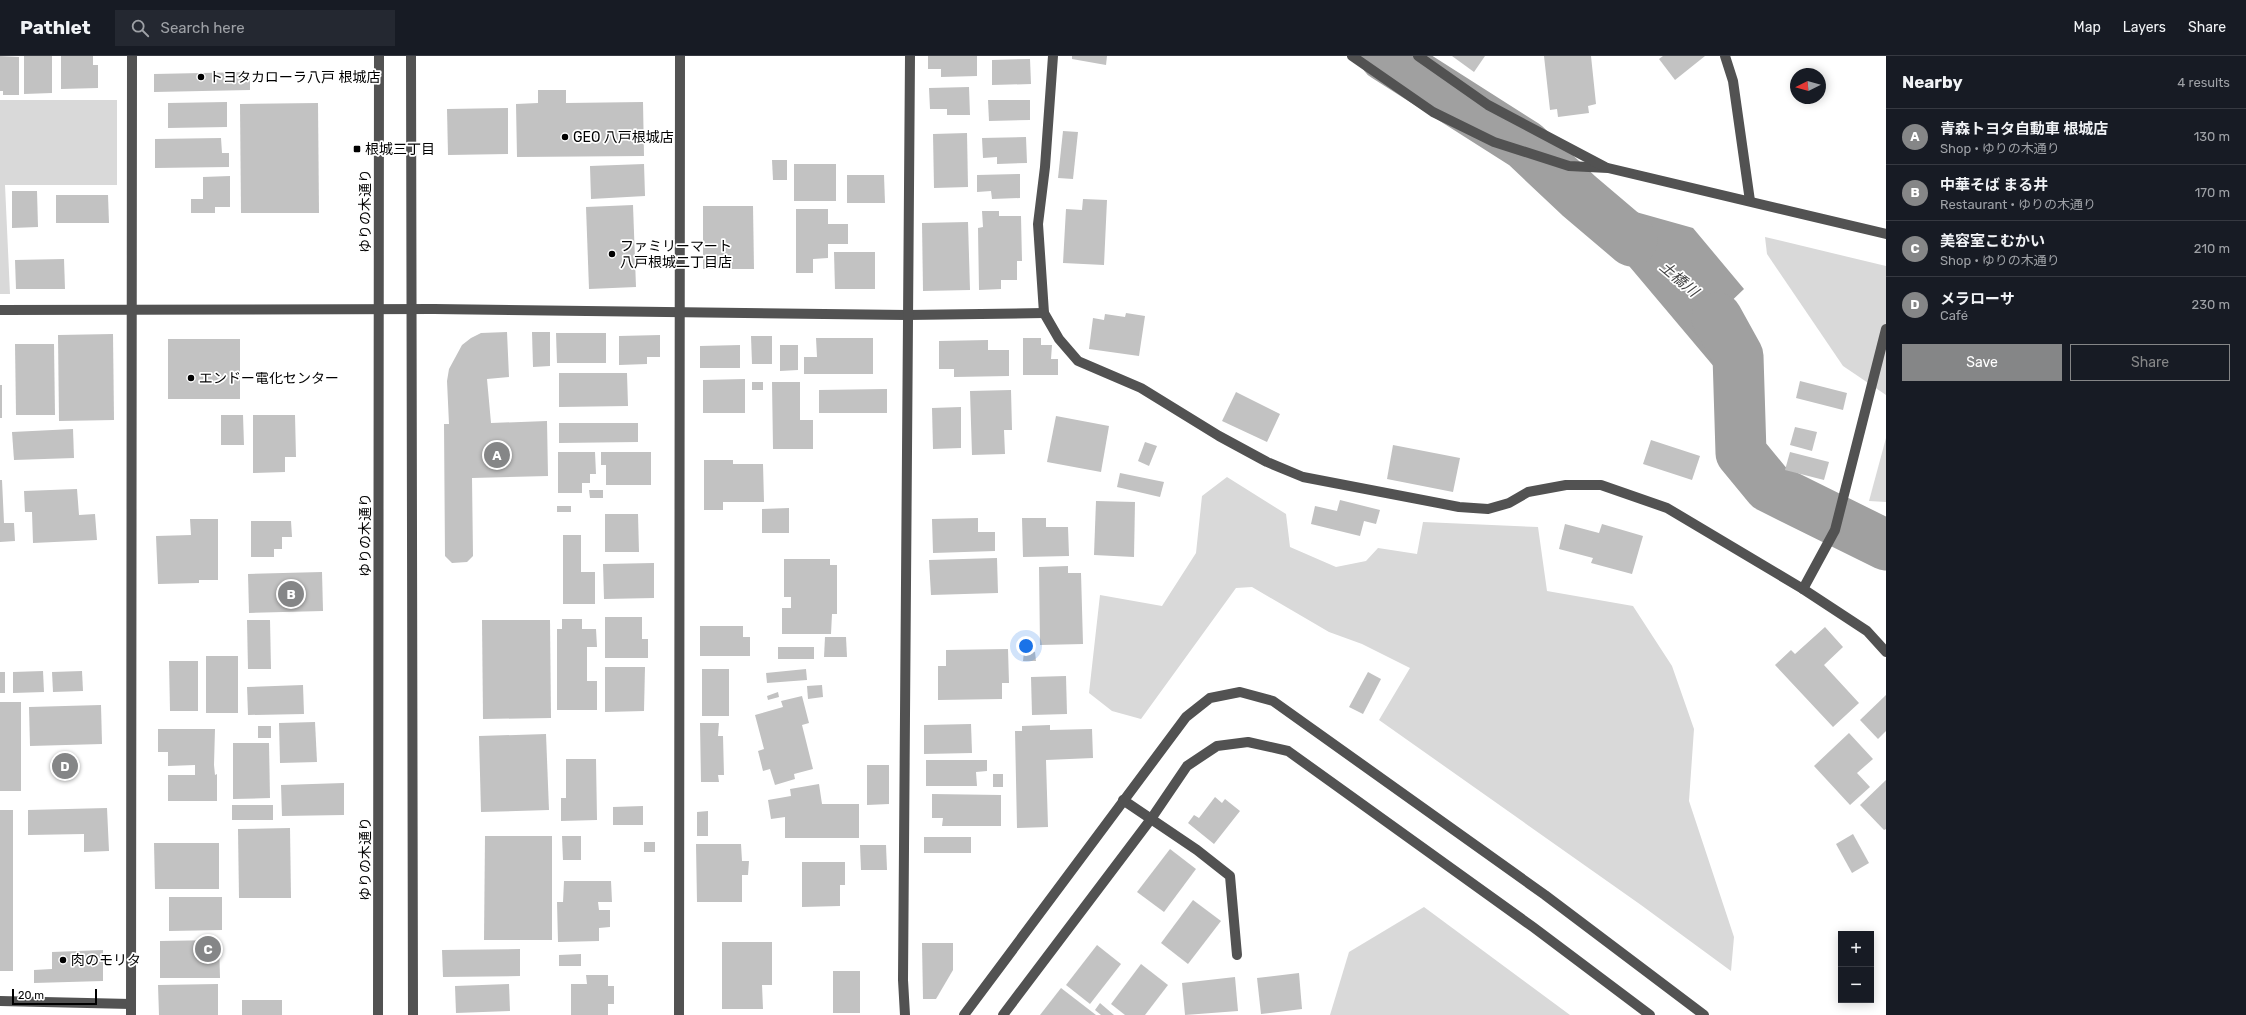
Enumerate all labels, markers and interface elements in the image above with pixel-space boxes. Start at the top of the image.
search box [115,10,395,46]
text: Pathlet [20,16,91,39]
icon: search [129,17,151,39]
text: Search here [161,19,245,37]
text: Map [2074,19,2101,36]
text: Layers [2123,19,2166,36]
text: Share [2188,19,2226,36]
north arrow [1790,68,1826,104]
place label: トヨタカローラ八戸 根城店 [209,69,380,86]
marker: トヨタカローラ八戸 根城店 [196,72,206,82]
text: Nearby [1902,72,1963,92]
text: 4 results [2177,75,2230,90]
text: 青森トヨタ自動車 根城店 [1940,120,2108,138]
place label: GEO 八戸根城店 [573,129,674,146]
text: A [1910,129,1920,144]
text: 130 m [2194,129,2230,144]
marker: GEO 八戸根城店 [560,132,570,142]
place label: 根城三丁目 [365,141,435,158]
text: Shop · ゆりの木通り [1940,141,2060,156]
marker: 根城三丁目 [352,144,362,154]
street label: ゆりの木通り [357,169,374,253]
text: 中華そば まる井 [1940,176,2048,194]
text: B [1910,185,1920,200]
text: 170 m [2195,185,2230,200]
text: Restaurant · ゆりの木通り [1940,197,2096,212]
text: 美容室こむかい [1940,232,2045,250]
place label: ファミリーマート 八戸根城二丁目店 [620,238,732,271]
text: C [1910,241,1920,256]
text: 210 m [2194,241,2230,256]
marker: ファミリーマート 八戸根城二丁目店 [607,249,617,259]
text: Shop · ゆりの木通り [1940,253,2060,268]
water label: 土橋川 [1656,258,1704,302]
text: メラローサ [1940,290,2015,308]
text: D [1910,297,1920,312]
text: 230 m [2192,297,2230,312]
text: Café [1940,308,1968,323]
button: Save [1902,344,2062,381]
button: Share [2070,344,2230,381]
place label: エンドー電化センター [199,370,339,387]
marker: エンドー電化センター [186,373,196,383]
pin: A [484,440,510,470]
street label: ゆりの木通り [357,493,374,577]
pin: B [278,579,304,609]
your location [1016,636,1036,656]
pin: D [52,751,78,781]
street label: ゆりの木通り [357,817,374,901]
map controls [1838,931,1874,1003]
button: + [1838,931,1874,967]
pin: C [195,934,221,964]
place label: 肉のモリタ [71,952,141,969]
marker: 肉のモリタ [58,955,68,965]
button: − [1838,967,1874,1003]
scale bar [12,987,97,1006]
text: 20 m [18,989,44,1002]

